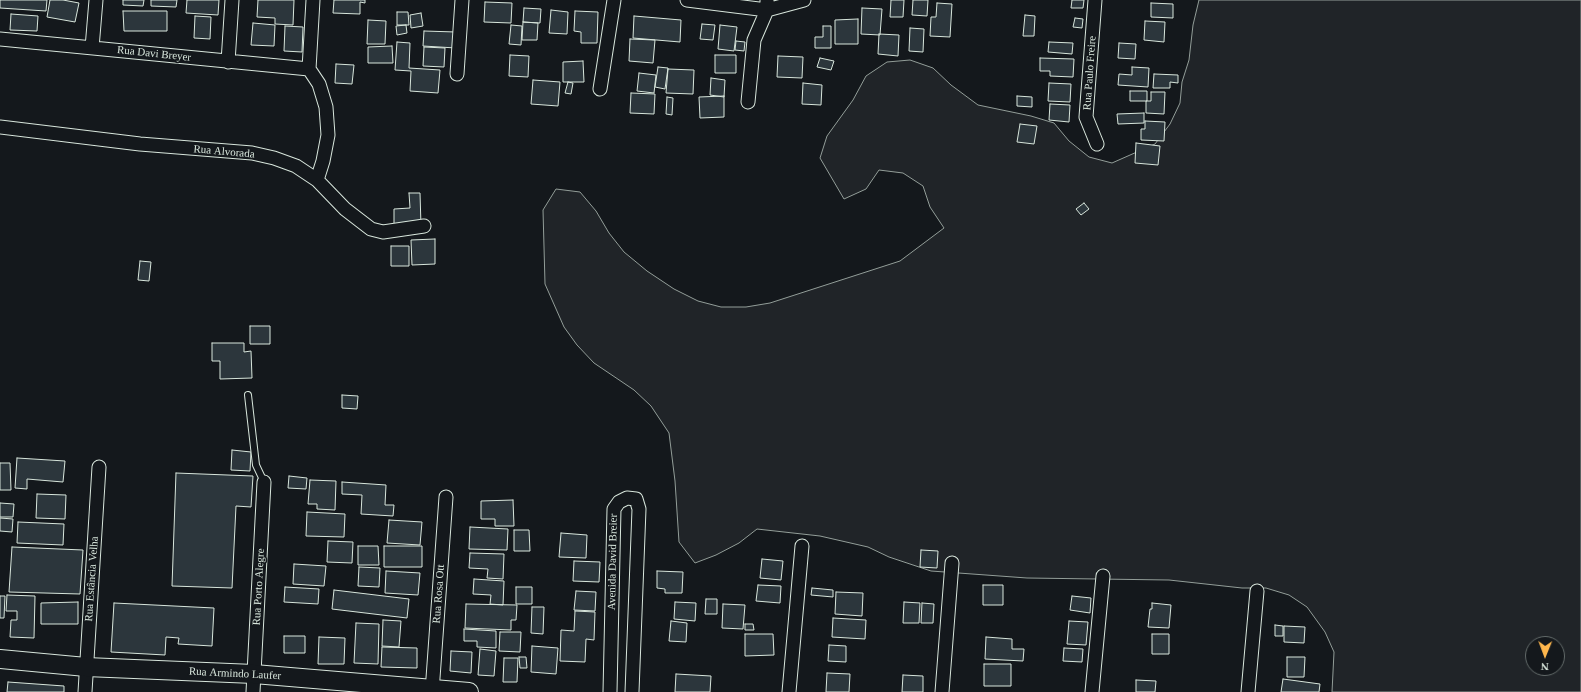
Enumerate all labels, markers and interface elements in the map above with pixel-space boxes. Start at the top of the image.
street label: Rua Paulo Freire [1081,35,1099,111]
street label: Rua Davi Breyer [116,44,192,64]
street label: Rua Alvorada [193,143,255,161]
street label: Avenida David Breier [606,514,620,610]
street label: Rua Estância Velha [82,536,102,622]
street label: Rua Porto Alegre [250,548,268,626]
street label: Rua Rosa Ott [430,564,448,624]
north arrow [1525,636,1565,676]
text: N [1541,661,1549,673]
street label: Rua Armindo Laufer [189,665,281,683]

